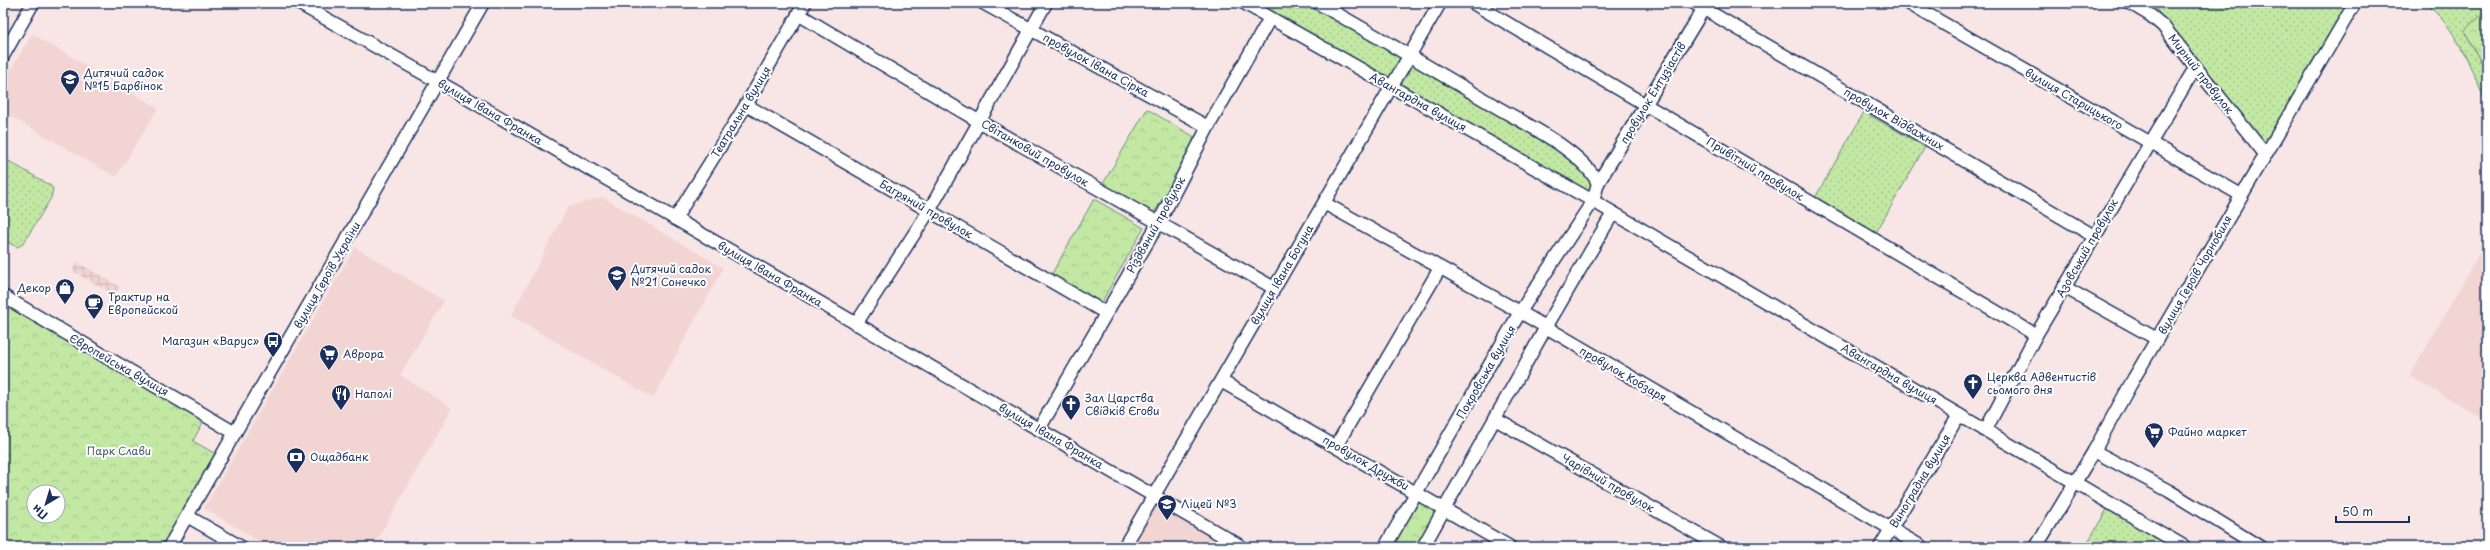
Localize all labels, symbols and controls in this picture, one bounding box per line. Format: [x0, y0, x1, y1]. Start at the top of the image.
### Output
street label: провулок Івана Сірка [1040, 28, 1152, 101]
street label: Мирний провулок [2165, 30, 2238, 118]
street label: провулок Ентузіастів [1615, 39, 1690, 147]
street label: Театральна вулиця [706, 63, 775, 161]
place label: Дитячий садок №15 Барвінок [83, 64, 164, 94]
street label: вулиця Старицького [2022, 64, 2126, 134]
school or university icon: Дитячий садок №15 Барвінок [59, 68, 81, 96]
street label: Авангардна вулиця [1367, 68, 1470, 135]
street label: вулиця Івана Франка [435, 75, 546, 149]
street label: провулок Відважних [1841, 83, 1947, 154]
street label: Світанковий провулок [978, 115, 1093, 191]
street label: Привітний провулок [1703, 133, 1808, 205]
street label: Різдвяний провулок [1122, 173, 1189, 276]
street label: Багряний провулок [876, 175, 977, 242]
street label: Азовський провулок [2051, 195, 2122, 300]
street label: вулиця Героїв Чорнобиля [2153, 212, 2236, 338]
street label: вулиця Героїв України [289, 218, 364, 331]
street label: вулиця Івана Богуна [1246, 221, 1317, 328]
street label: вулиця Івана Франка [715, 237, 826, 311]
place label: Дитячий садок №21 Сонечко [630, 260, 711, 290]
school or university icon: Дитячий садок №21 Сонечко [606, 264, 628, 292]
shop icon: Декор [54, 277, 76, 305]
place label: Декор [16, 279, 51, 296]
place label: Трактир на Европейской [108, 288, 178, 318]
cafe icon: Трактир на Европейской [83, 292, 105, 320]
street label: Покровська вулиця [1452, 322, 1519, 422]
street label: Європейська вулиця [66, 329, 172, 400]
bus stop icon: Магазин «Варус» [262, 330, 284, 358]
place label: Магазин «Варус» [162, 332, 259, 349]
street label: Авангардна вулиця [1838, 339, 1941, 408]
street label: провулок Кобзаря [1577, 342, 1670, 405]
supermarket icon: Аврора [318, 343, 340, 371]
place label: Аврора [343, 345, 384, 362]
place label: Церква Адвентистів сьомого дня [1987, 368, 2096, 398]
church icon: Церква Адвентистів сьомого дня [1962, 372, 1984, 400]
restaurant icon: Наполі [330, 383, 352, 411]
place label: Наполі [355, 385, 392, 402]
place label: Зал Царства Свідків Єгови [1085, 389, 1160, 419]
church icon: Зал Царства Свідків Єгови [1060, 393, 1082, 421]
street label: вулиця Івана Франка [996, 399, 1107, 473]
supermarket icon: Файно маркет [2143, 421, 2165, 449]
place label: Файно маркет [2168, 423, 2247, 440]
street label: провулок Дружби [1320, 431, 1413, 494]
street label: Виноградна вулиця [1885, 431, 1954, 531]
park label: Парк Слави [87, 442, 151, 459]
bank icon: Ощадбанк [285, 446, 307, 474]
place label: Ощадбанк [310, 448, 369, 465]
street label: Чарівний провулок [1559, 449, 1658, 516]
north arrow [26, 484, 66, 524]
school or university icon: Ліцей №3 [1156, 493, 1178, 521]
place label: Ліцей №3 [1181, 495, 1237, 512]
scale bar [2336, 498, 2409, 524]
text: Пн [28, 501, 51, 524]
text: 50 m [2342, 502, 2373, 520]

